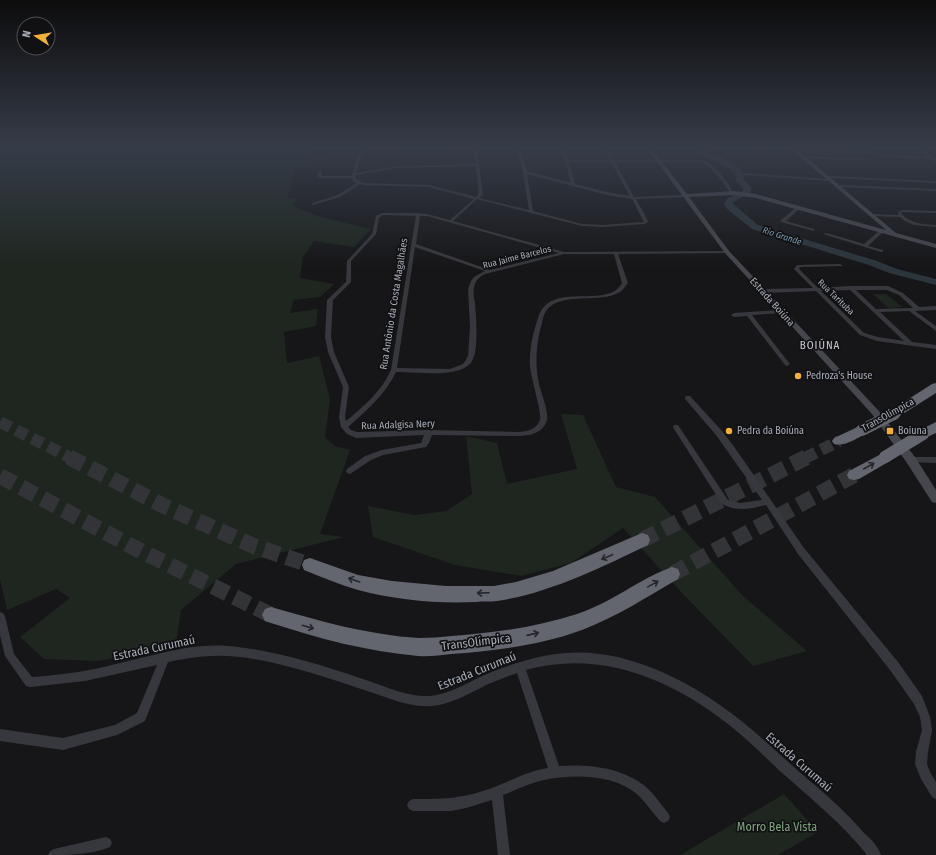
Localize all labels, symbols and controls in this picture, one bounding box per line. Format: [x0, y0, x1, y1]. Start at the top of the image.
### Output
north arrow [16, 16, 56, 56]
text: N [20, 29, 34, 39]
water label: Rio Grande [761, 225, 803, 247]
street label: Rua Antônio da Costa Magalhães [378, 237, 410, 371]
street label: Rua Jaime Barcelos [482, 244, 552, 270]
street label: Estrada Boiúna [747, 274, 798, 329]
street label: Rua Tarituba [816, 277, 857, 317]
district label: BOIÚNA [800, 338, 840, 352]
place label: Pedroza's House [806, 370, 873, 382]
marker: Pedroza's House [793, 371, 803, 381]
street label: TransOlímpica [859, 395, 916, 434]
street label: Rua Adalgisa Nery [361, 418, 436, 432]
place label: Pedra da Boiúna [737, 424, 804, 437]
place label: Boiuna [898, 425, 927, 437]
marker: Pedra da Boiúna [724, 426, 734, 436]
marker: Boiuna [885, 426, 895, 436]
one-way arrow [863, 462, 875, 470]
one-way arrow [601, 553, 613, 561]
one-way arrow [349, 576, 361, 584]
one-way arrow [647, 580, 659, 588]
one-way arrow [477, 589, 490, 597]
one-way arrow [301, 624, 314, 631]
one-way arrow [526, 629, 539, 637]
street label: TransOlímpica [441, 631, 512, 653]
street label: Estrada Curumaú [112, 632, 196, 664]
street label: Estrada Curumaú [436, 649, 518, 693]
street label: Estrada Curumaú [763, 729, 835, 795]
park label: Morro Bela Vista [737, 820, 817, 834]

